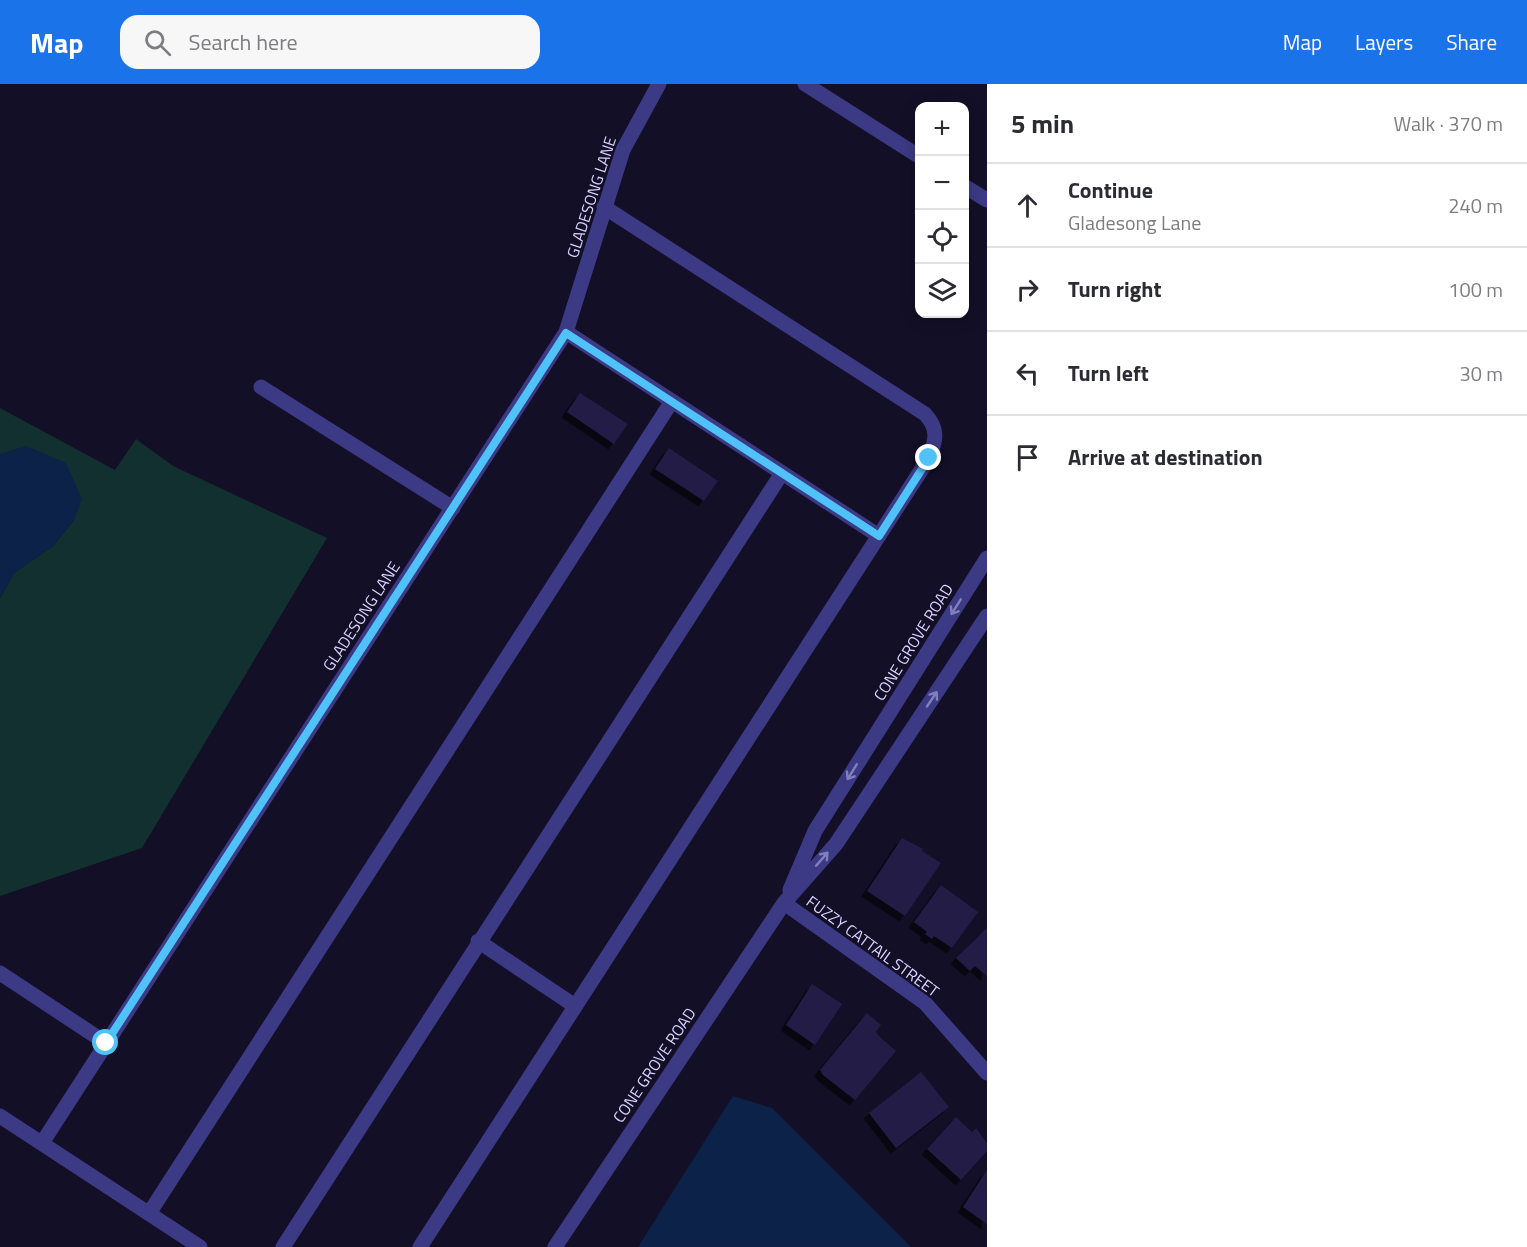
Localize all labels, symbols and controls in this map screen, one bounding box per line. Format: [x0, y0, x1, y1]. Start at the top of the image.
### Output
search box [120, 15, 540, 69]
text: Map [30, 21, 84, 64]
text: Search here [189, 25, 298, 59]
icon: search [141, 26, 174, 59]
text: Map [1283, 26, 1322, 58]
text: Layers [1355, 26, 1413, 58]
text: Share [1446, 26, 1497, 58]
map controls [915, 102, 969, 318]
button: + [915, 102, 969, 156]
text: 5 min [1011, 104, 1074, 143]
text: Walk · 370 m [1394, 108, 1503, 139]
street label: GLADESONG LANE [560, 133, 622, 261]
button: − [915, 156, 969, 210]
text: Continue [1068, 173, 1153, 207]
icon: ahead [1011, 189, 1044, 222]
text: 240 m [1448, 190, 1503, 221]
text: Gladesong Lane [1068, 207, 1201, 238]
button: locate [915, 210, 969, 264]
button: layers [915, 264, 969, 318]
text: Turn right [1068, 272, 1162, 306]
icon: right [1011, 273, 1044, 306]
text: 100 m [1448, 274, 1503, 305]
text: Turn left [1068, 356, 1149, 390]
icon: left [1011, 357, 1044, 390]
text: 30 m [1459, 358, 1503, 389]
text: Arrive at destination [1068, 440, 1263, 474]
icon: arrive [1011, 441, 1044, 474]
route end [915, 444, 941, 470]
street label: GLADESONG LANE [316, 556, 406, 676]
street label: CONE GROVE ROAD [867, 579, 959, 705]
one-way arrow [949, 598, 961, 615]
one-way arrow [926, 691, 938, 707]
one-way arrow [846, 763, 858, 780]
one-way arrow [815, 852, 829, 867]
street label: FUZZY CATTAIL STREET [802, 889, 945, 1003]
street label: CONE GROVE ROAD [607, 1003, 701, 1127]
route start [92, 1029, 118, 1055]

